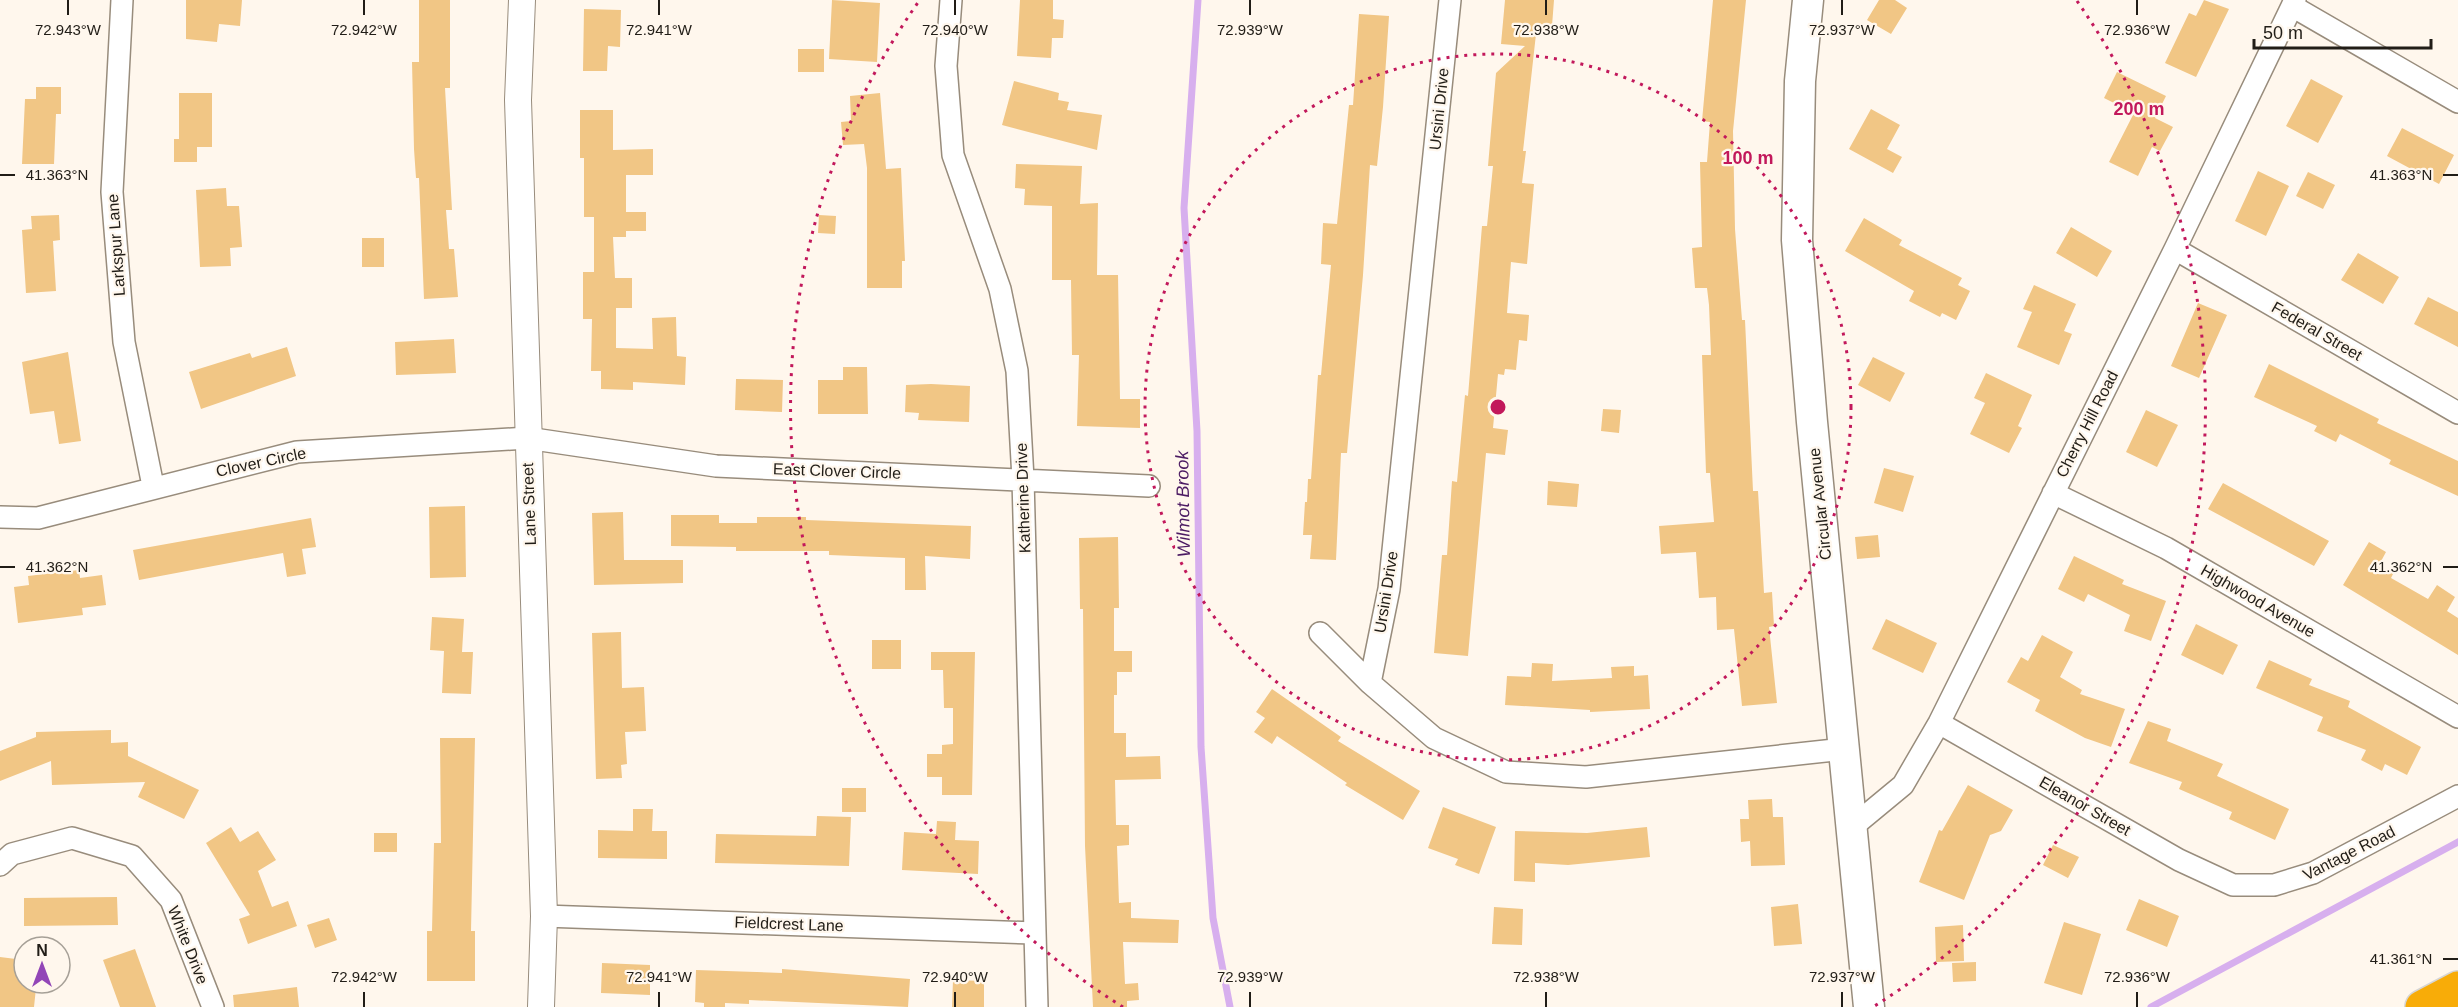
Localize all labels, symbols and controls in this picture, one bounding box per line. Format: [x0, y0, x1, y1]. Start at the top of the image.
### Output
scale bar [2254, 12, 2431, 50]
text: 72.943°W [35, 21, 102, 38]
text: 72.942°W [331, 21, 398, 38]
text: 72.941°W [626, 21, 693, 38]
text: 72.940°W [922, 21, 989, 38]
text: 72.939°W [1217, 21, 1284, 38]
text: 72.938°W [1513, 21, 1580, 38]
text: 72.937°W [1809, 21, 1876, 38]
text: 72.936°W [2104, 21, 2171, 38]
text: 50 m [2263, 23, 2303, 43]
street label: Ursini Drive [1426, 67, 1452, 151]
text: 200 m [2113, 99, 2165, 119]
text: 100 m [1722, 148, 1774, 168]
text: 41.363°N [26, 166, 88, 183]
text: 41.363°N [2370, 166, 2432, 183]
street label: Larkspur Lane [104, 193, 128, 297]
street label: Federal Street [2269, 298, 2366, 364]
street label: Cherry Hill Road [2053, 368, 2121, 480]
centre of rings [1488, 397, 1508, 417]
street label: Katherine Drive [1013, 443, 1033, 553]
street label: Clover Circle [214, 444, 308, 480]
street label: Circular Avenue [1806, 447, 1834, 561]
water label: Wilmot Brook [1172, 449, 1194, 558]
street label: East Clover Circle [773, 460, 901, 482]
street label: Lane Street [519, 462, 539, 546]
street label: Ursini Drive [1371, 550, 1401, 634]
text: 41.362°N [26, 558, 88, 575]
text: 41.362°N [2370, 558, 2432, 575]
street label: Highwood Avenue [2198, 561, 2318, 641]
street label: Eleanor Street [2036, 773, 2134, 839]
street label: Vantage Road [2300, 822, 2398, 884]
street label: White Drive [165, 903, 211, 987]
street label: Fieldcrest Lane [734, 914, 844, 934]
north arrow [12, 935, 72, 995]
text: N [36, 942, 48, 959]
text: 41.361°N [2370, 950, 2432, 967]
text: 72.942°W [331, 968, 398, 985]
text: 72.941°W [626, 968, 693, 985]
text: 72.940°W [922, 968, 989, 985]
text: 72.939°W [1217, 968, 1284, 985]
text: 72.938°W [1513, 968, 1580, 985]
text: 72.937°W [1809, 968, 1876, 985]
text: 72.936°W [2104, 968, 2171, 985]

